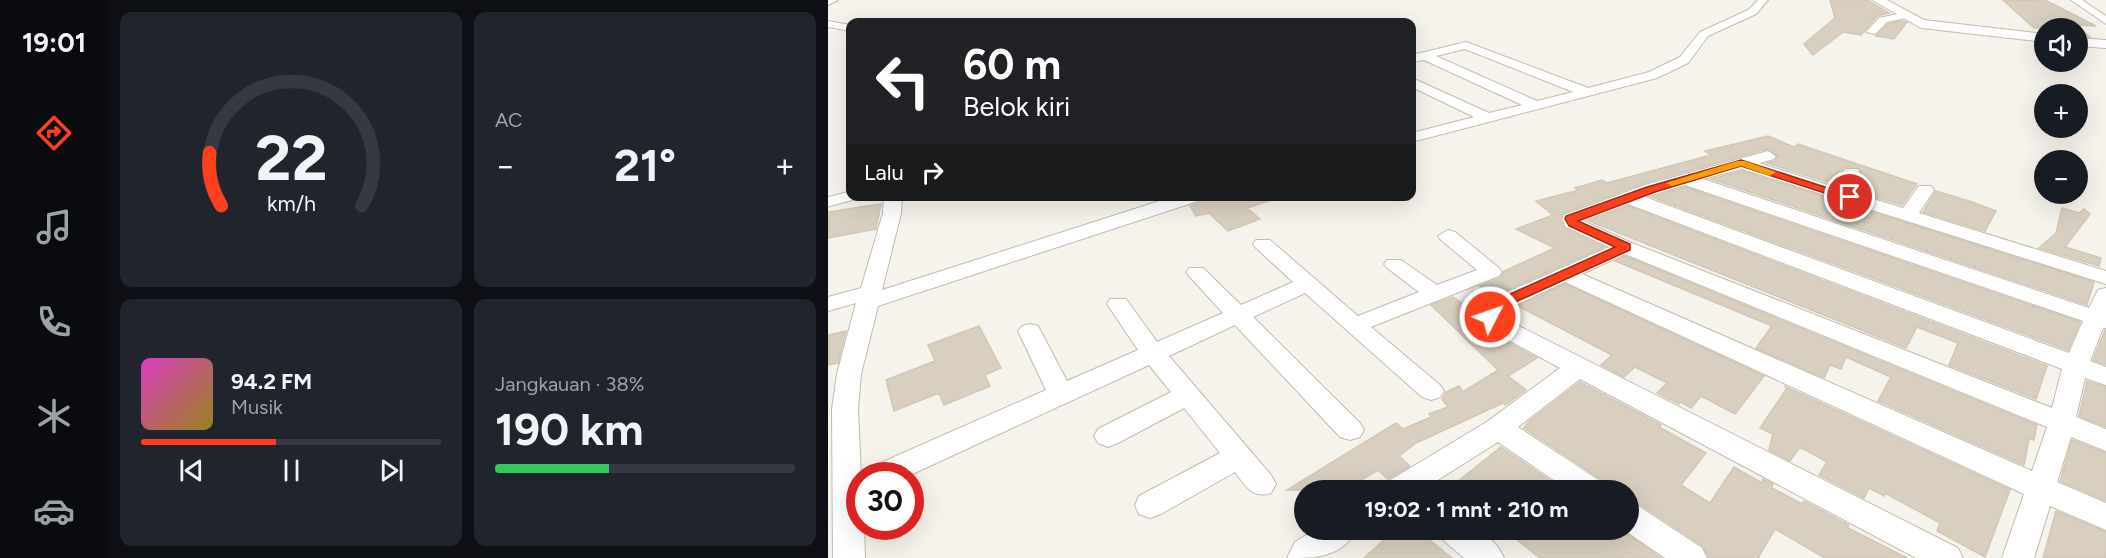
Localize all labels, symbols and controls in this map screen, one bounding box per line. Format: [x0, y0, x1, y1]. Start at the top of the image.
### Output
map controls [2034, 18, 2088, 204]
button: sound [2034, 18, 2088, 72]
text: 19:01 [22, 26, 86, 59]
text: 60 m [963, 39, 1061, 90]
icon: left [864, 42, 942, 120]
button: + [2034, 84, 2088, 138]
text: Belok kiri [963, 90, 1070, 123]
text: AC [495, 108, 523, 132]
icon: directions [33, 112, 75, 154]
text: 22 [255, 121, 327, 196]
text: 21° [614, 138, 676, 192]
text: − [495, 146, 516, 185]
text: + [774, 146, 795, 185]
button: − [2034, 150, 2088, 204]
icon: right [916, 156, 949, 189]
text: Lalu [864, 159, 904, 186]
pin [1824, 171, 1875, 222]
icon: arrive [1833, 180, 1866, 213]
text: km/h [267, 192, 315, 217]
icon: music [33, 206, 75, 248]
position arrow [1458, 285, 1522, 349]
icon: phone [33, 301, 75, 343]
text: 94.2 FM [231, 368, 312, 395]
text: Jangkauan · 38% [495, 372, 644, 396]
icon: climate [33, 395, 75, 437]
text: Musik [231, 395, 283, 419]
text: 190 km [495, 402, 643, 456]
icon: previous [175, 454, 208, 487]
icon: pause [275, 454, 308, 487]
icon: next [375, 454, 408, 487]
speed limit sign: 30 [846, 462, 924, 540]
icon: car [33, 490, 75, 532]
text: 19:02 · 1 mnt · 210 m [1365, 496, 1568, 523]

